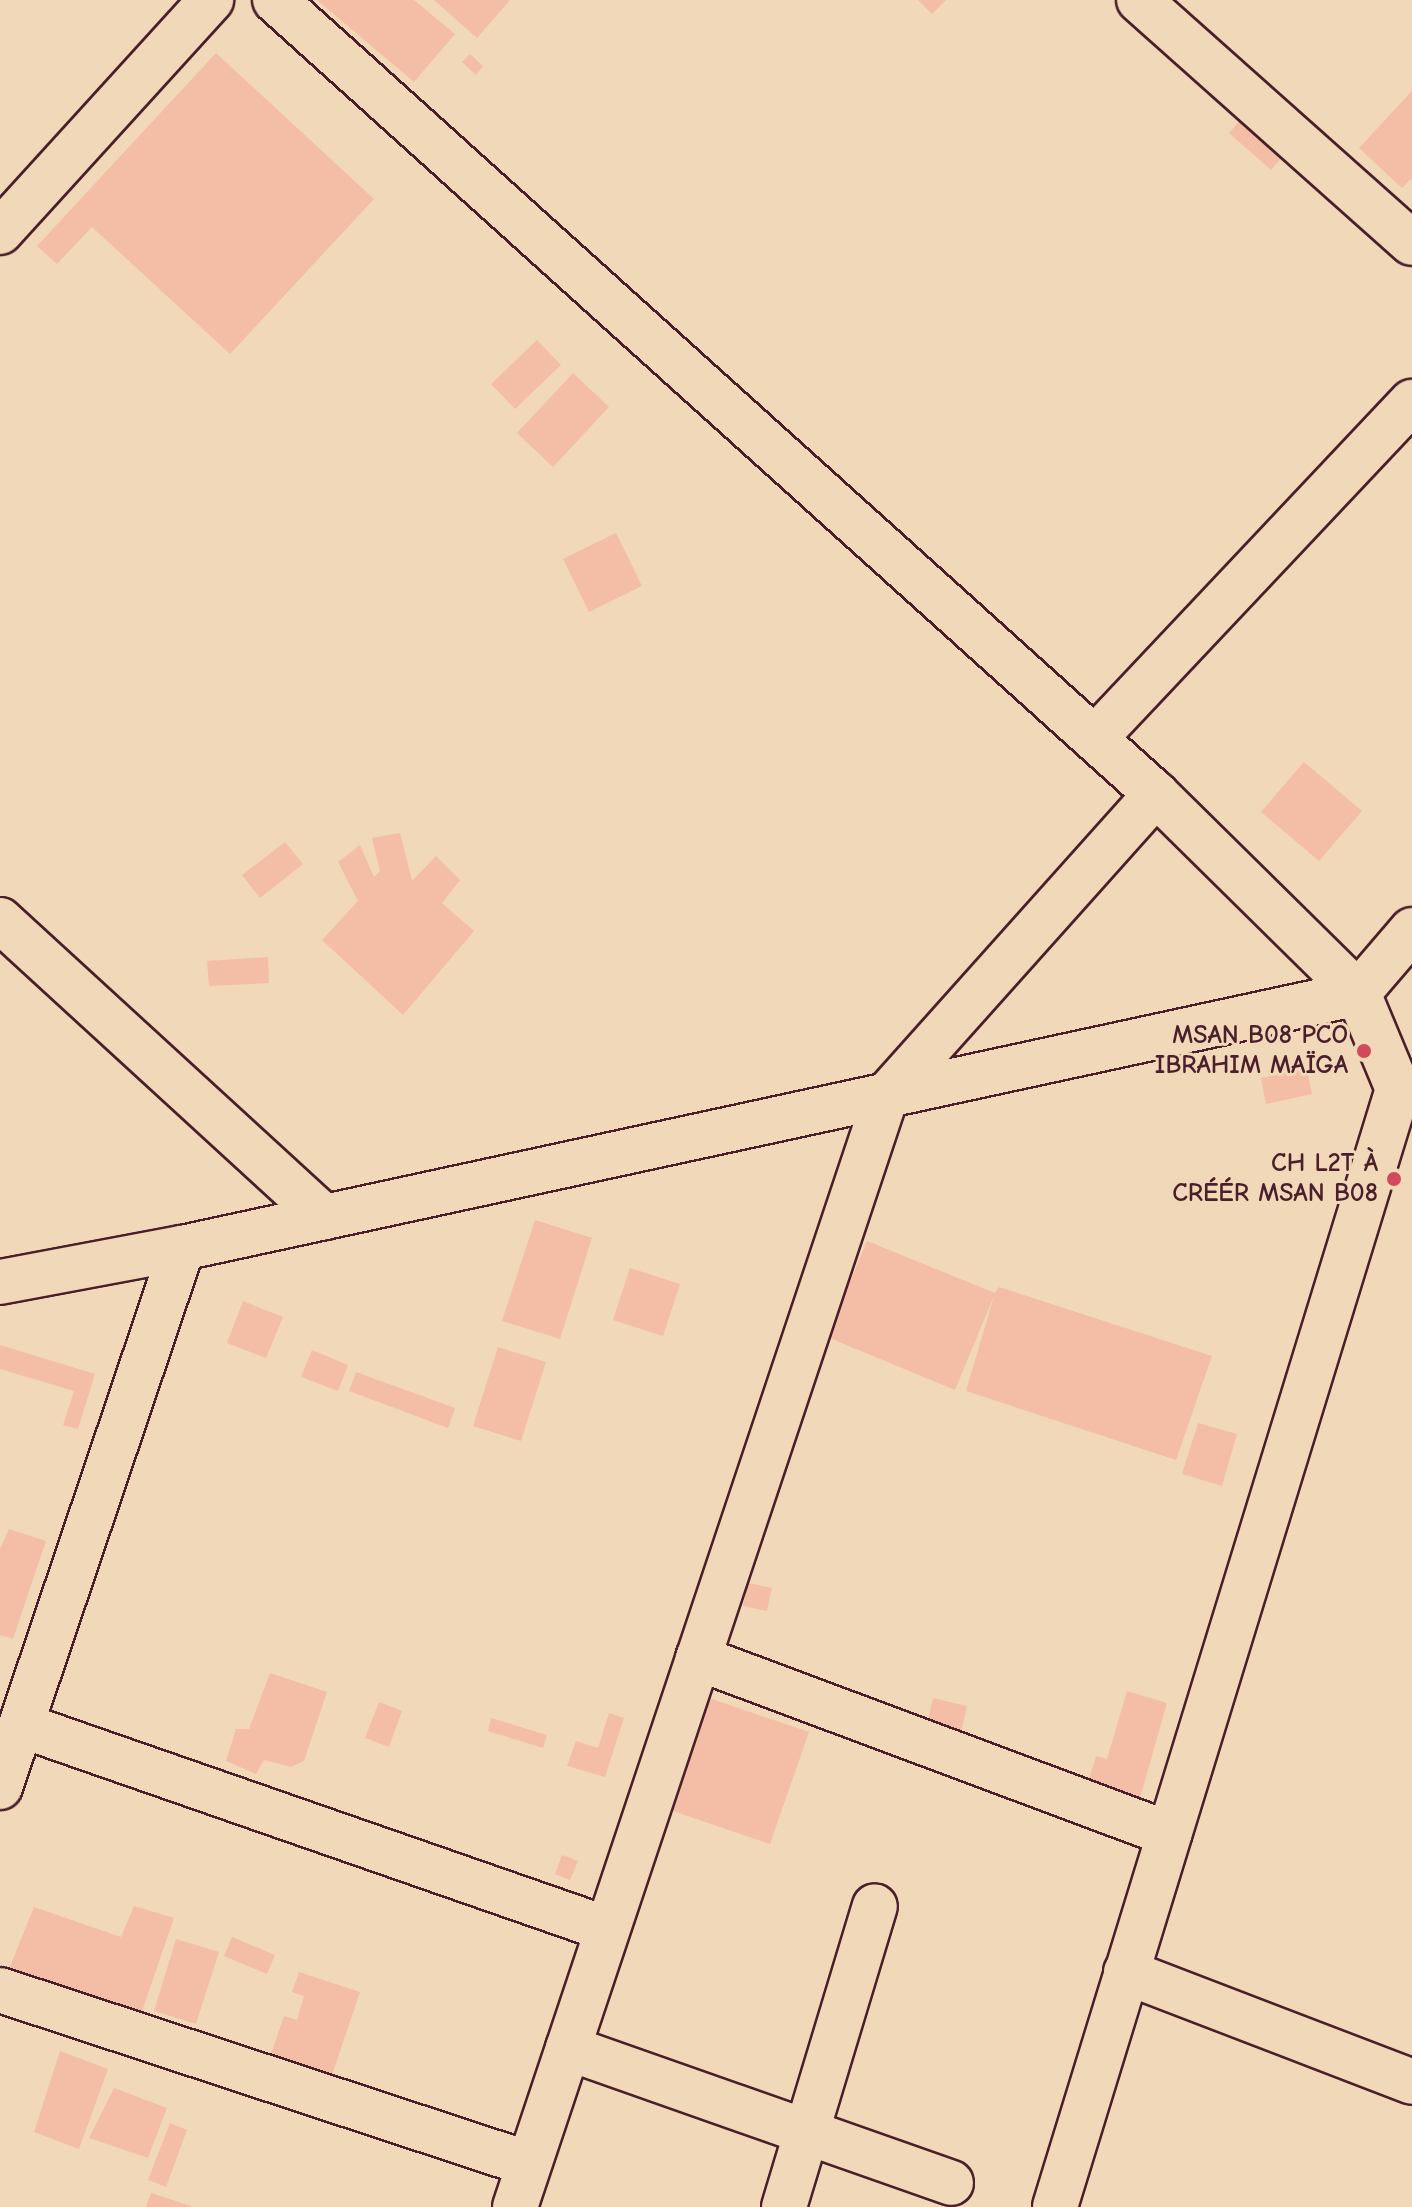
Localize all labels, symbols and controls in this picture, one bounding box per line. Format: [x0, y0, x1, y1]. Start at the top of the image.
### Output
place label: MSAN B08 PCO IBRAHIM MAÏGA [1155, 1020, 1348, 1082]
marker: MSAN B08 PCO IBRAHIM MAÏGA [1355, 1042, 1373, 1060]
place label: CH L2T À CRÉÉR MSAN B08 [1172, 1148, 1378, 1210]
marker: CH L2T À CRÉÉR MSAN B08 [1385, 1170, 1403, 1188]

